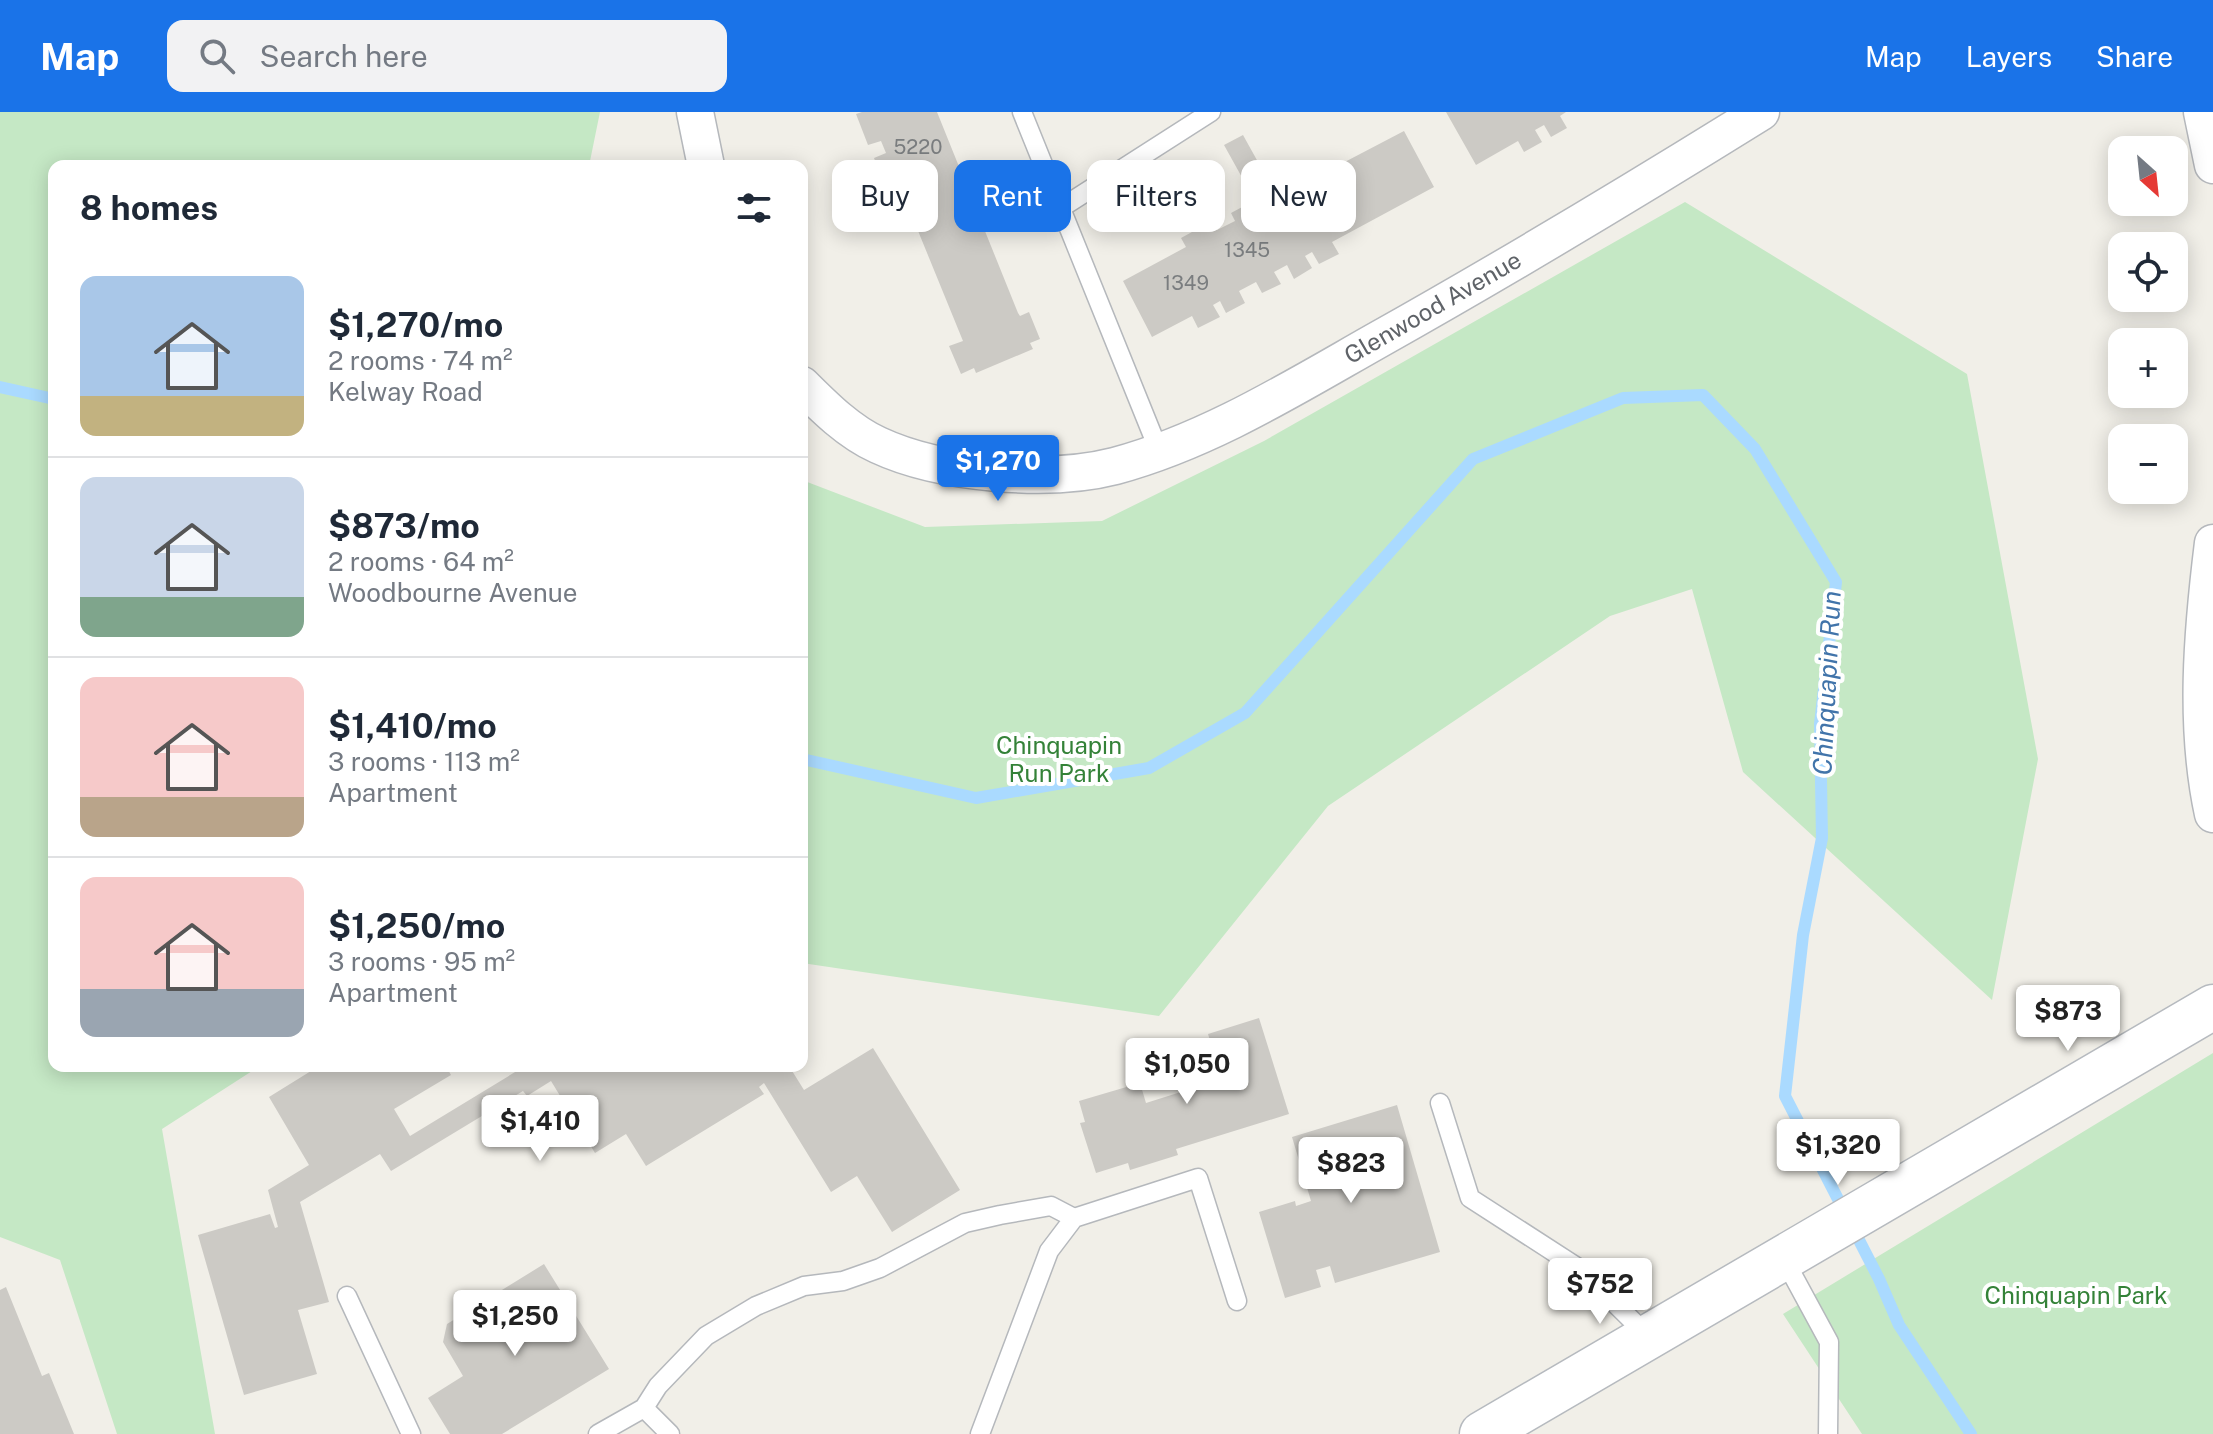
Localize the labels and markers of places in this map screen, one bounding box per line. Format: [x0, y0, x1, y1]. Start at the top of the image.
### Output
pin: $1,270 [933, 435, 1063, 503]
pin: $873 [2021, 985, 2115, 1053]
pin: $1,050 [1122, 1038, 1252, 1106]
pin: $1,410 [475, 1095, 605, 1163]
pin: $1,320 [1773, 1119, 1903, 1187]
pin: $823 [1304, 1137, 1398, 1205]
pin: $752 [1553, 1258, 1647, 1326]
pin: $1,250 [450, 1290, 580, 1358]

